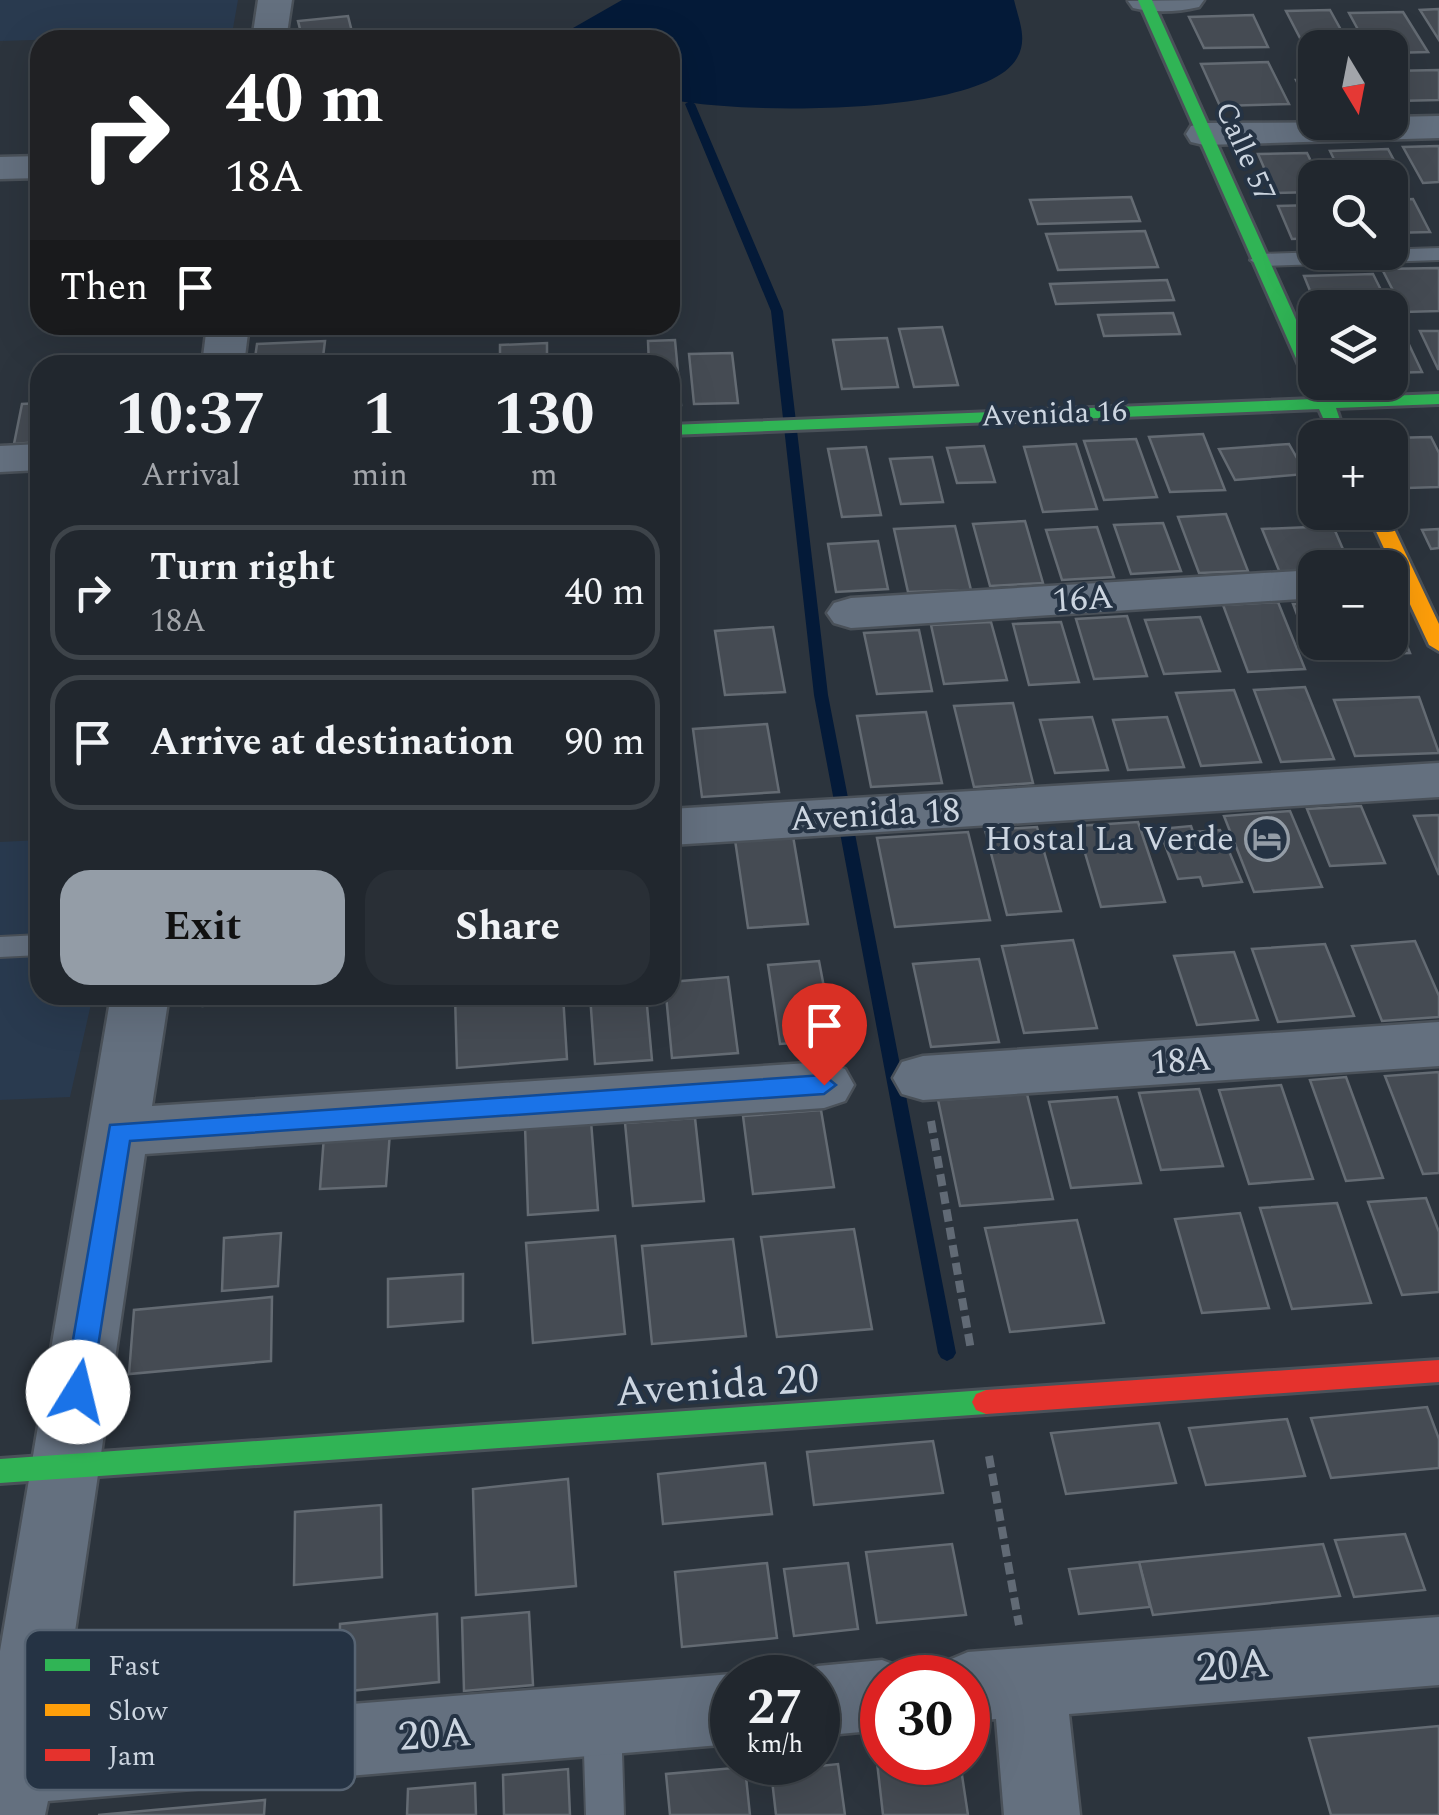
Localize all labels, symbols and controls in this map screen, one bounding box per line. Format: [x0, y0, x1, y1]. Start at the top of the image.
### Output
north arrow [1298, 30, 1408, 140]
map controls [1298, 30, 1408, 660]
text: 40 m [225, 47, 384, 153]
icon: right [60, 70, 190, 200]
street label: Calle 57 [1202, 94, 1288, 210]
text: 18A [225, 143, 304, 212]
button: search [1298, 160, 1408, 270]
text: Then [60, 259, 148, 317]
icon: arrive [168, 260, 223, 315]
button: layers [1298, 290, 1408, 400]
text: 10:37 [116, 369, 266, 461]
text: 1 [363, 369, 397, 461]
text: 130 [493, 369, 594, 461]
street label: Avenida 16 [980, 388, 1128, 440]
button: + [1298, 420, 1408, 530]
text: Arrival [141, 451, 241, 500]
text: min [352, 451, 408, 500]
text: m [530, 451, 558, 500]
text: Turn right [150, 539, 335, 597]
button: − [1298, 550, 1408, 660]
text: 40 m [565, 564, 645, 622]
icon: right [65, 565, 120, 620]
street label: 16A [1051, 570, 1115, 628]
text: 18A [150, 597, 206, 646]
text: Arrive at destination [150, 714, 514, 772]
text: 90 m [565, 714, 645, 772]
icon: arrive [65, 715, 120, 770]
street label: Avenida 18 [789, 784, 961, 846]
place label: Hostal La Verde [984, 813, 1234, 866]
hotel icon: Hostal La Verde [1244, 816, 1290, 862]
button: Exit [60, 870, 345, 985]
button: Share [365, 870, 650, 985]
pin [782, 983, 867, 1086]
icon: arrive [797, 998, 852, 1053]
street label: 18A [1149, 1032, 1213, 1090]
position arrow [26, 1340, 130, 1444]
street label: Avenida 20 [613, 1347, 821, 1425]
legend [25, 1630, 355, 1790]
street label: 20A [1194, 1632, 1272, 1700]
text: Fast [108, 1645, 160, 1688]
speed limit sign: 30 [860, 1655, 990, 1785]
text: 27 [747, 1670, 803, 1746]
text: Slow [108, 1690, 168, 1733]
street label: 20A [396, 1701, 474, 1769]
text: km/h [747, 1726, 803, 1764]
text: Jam [108, 1735, 156, 1778]

